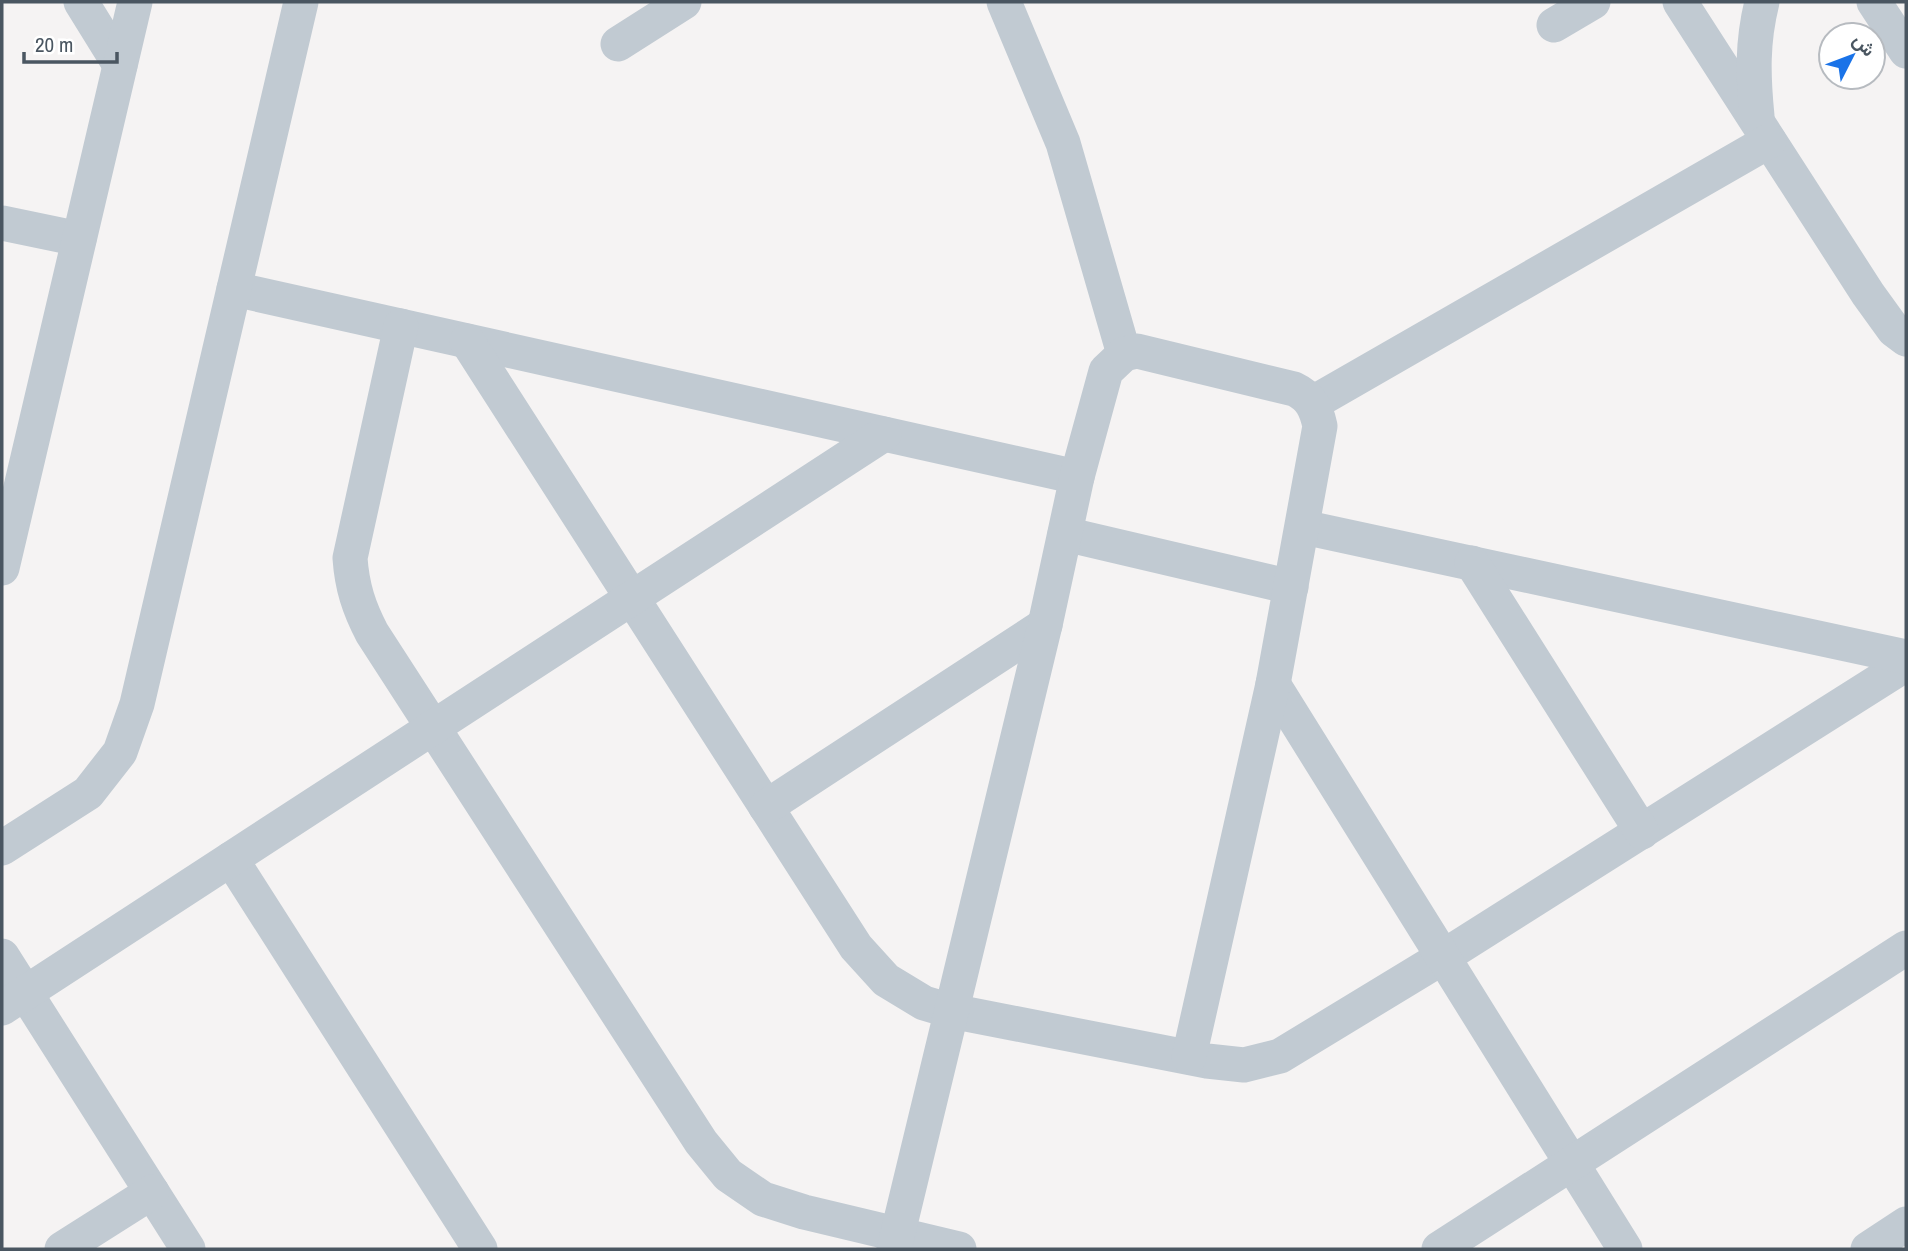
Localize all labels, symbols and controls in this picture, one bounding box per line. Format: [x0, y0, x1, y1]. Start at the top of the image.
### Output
scale bar [24, 21, 117, 65]
north arrow [1817, 21, 1887, 91]
text: ش [1847, 27, 1882, 62]
text: 20 m [35, 30, 73, 59]

